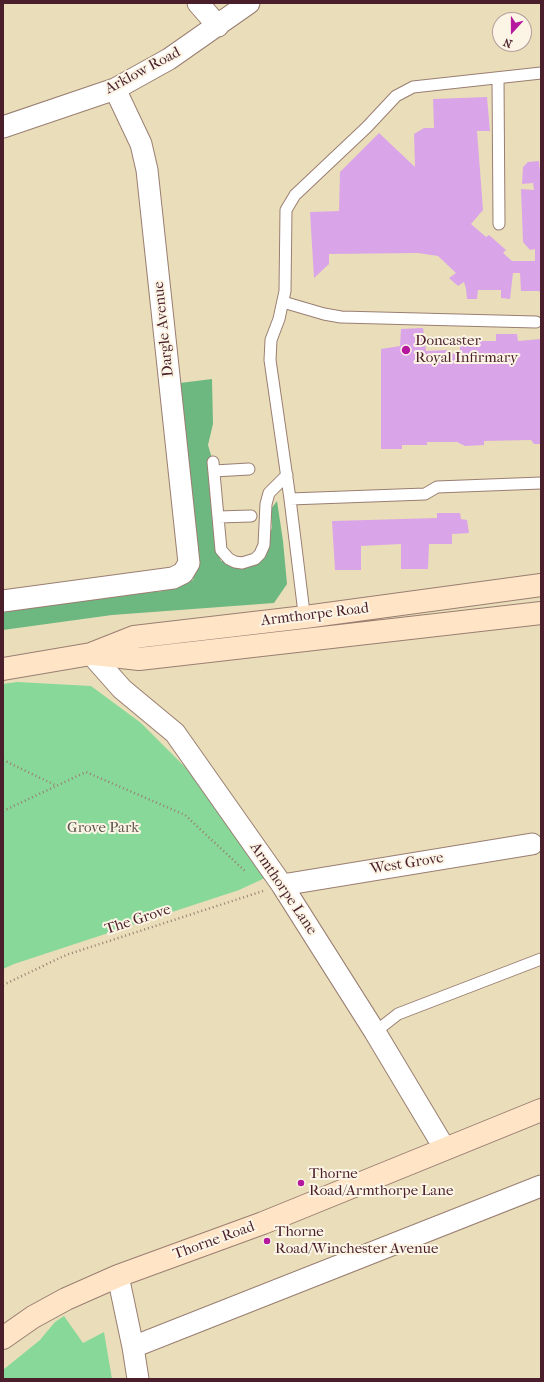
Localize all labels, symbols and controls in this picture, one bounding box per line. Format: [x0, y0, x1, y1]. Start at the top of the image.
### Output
north arrow [492, 12, 532, 52]
text: N [502, 35, 514, 50]
street label: Arklow Road [102, 44, 184, 98]
street label: Dargle Avenue [150, 280, 178, 378]
place label: Doncaster Royal Infirmary [415, 332, 518, 367]
marker: Doncaster Royal Infirmary [400, 344, 412, 356]
street label: Armthorpe Road [260, 599, 370, 631]
park label: Grove Park [67, 819, 139, 837]
street label: Armthorpe Lane [246, 839, 320, 939]
street label: West Grove [369, 849, 445, 879]
street label: The Grove [103, 901, 173, 939]
place label: Thorne Road/Armthorpe Lane [309, 1165, 453, 1200]
marker: Thorne Road/Armthorpe Lane [296, 1178, 306, 1188]
street label: Thorne Road [171, 1218, 257, 1264]
place label: Thorne Road/Winchester Avenue [275, 1223, 438, 1258]
marker: Thorne Road/Winchester Avenue [262, 1236, 272, 1246]

